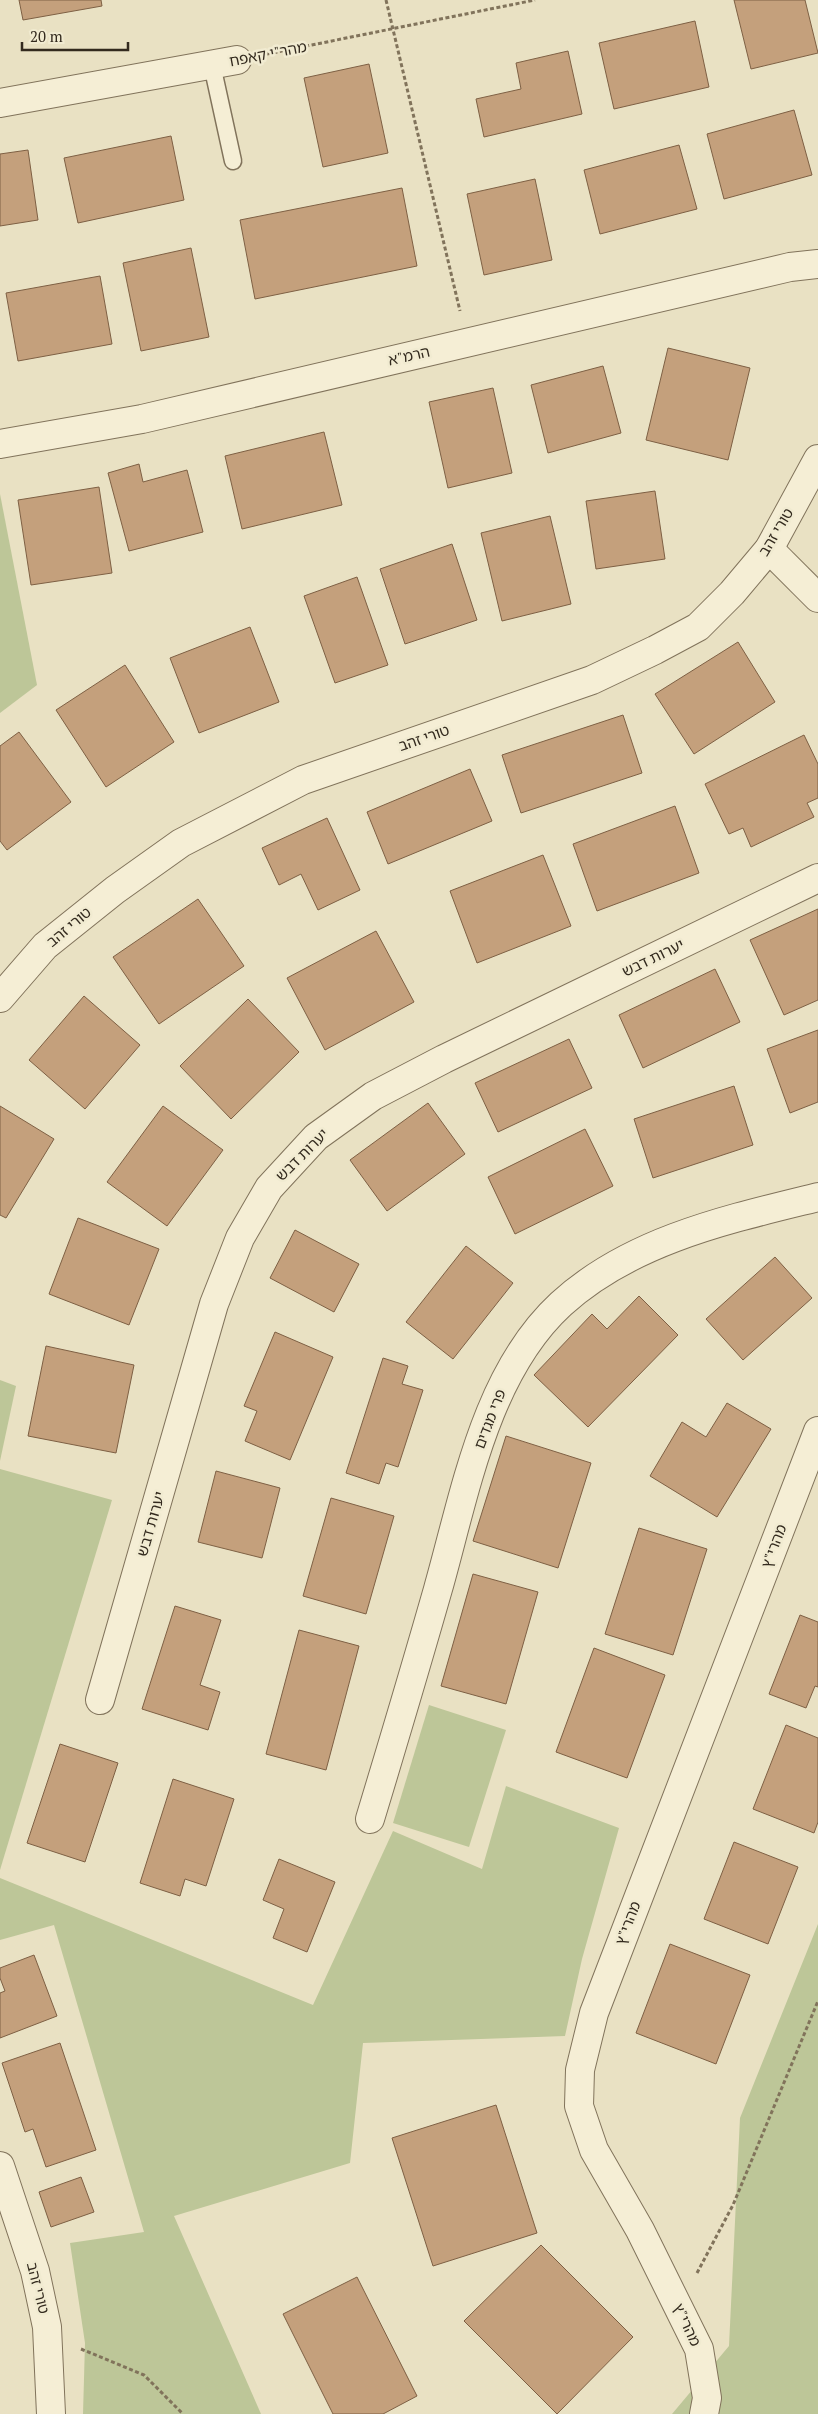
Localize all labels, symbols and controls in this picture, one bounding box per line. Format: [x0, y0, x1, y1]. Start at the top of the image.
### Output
scale bar [22, 20, 129, 52]
text: 20 m [30, 26, 63, 46]
street label: מהר"י קאפח [227, 36, 308, 70]
street label: הרמ"א [386, 341, 432, 370]
street label: טורי זהב [753, 504, 797, 559]
street label: טורי זהב [395, 719, 452, 755]
street label: טורי זהב [42, 902, 95, 951]
street label: יערות דבש [618, 933, 687, 981]
street label: יערות דבש [271, 1124, 332, 1185]
street label: פרי מגדים [468, 1386, 510, 1452]
street label: יערות דבש [131, 1489, 169, 1559]
street label: מהרי"ץ [756, 1521, 791, 1570]
street label: מהרי"ץ [610, 1898, 645, 1947]
street label: טורי זהב [23, 2260, 55, 2316]
street label: מהרי"ץ [669, 2300, 707, 2349]

